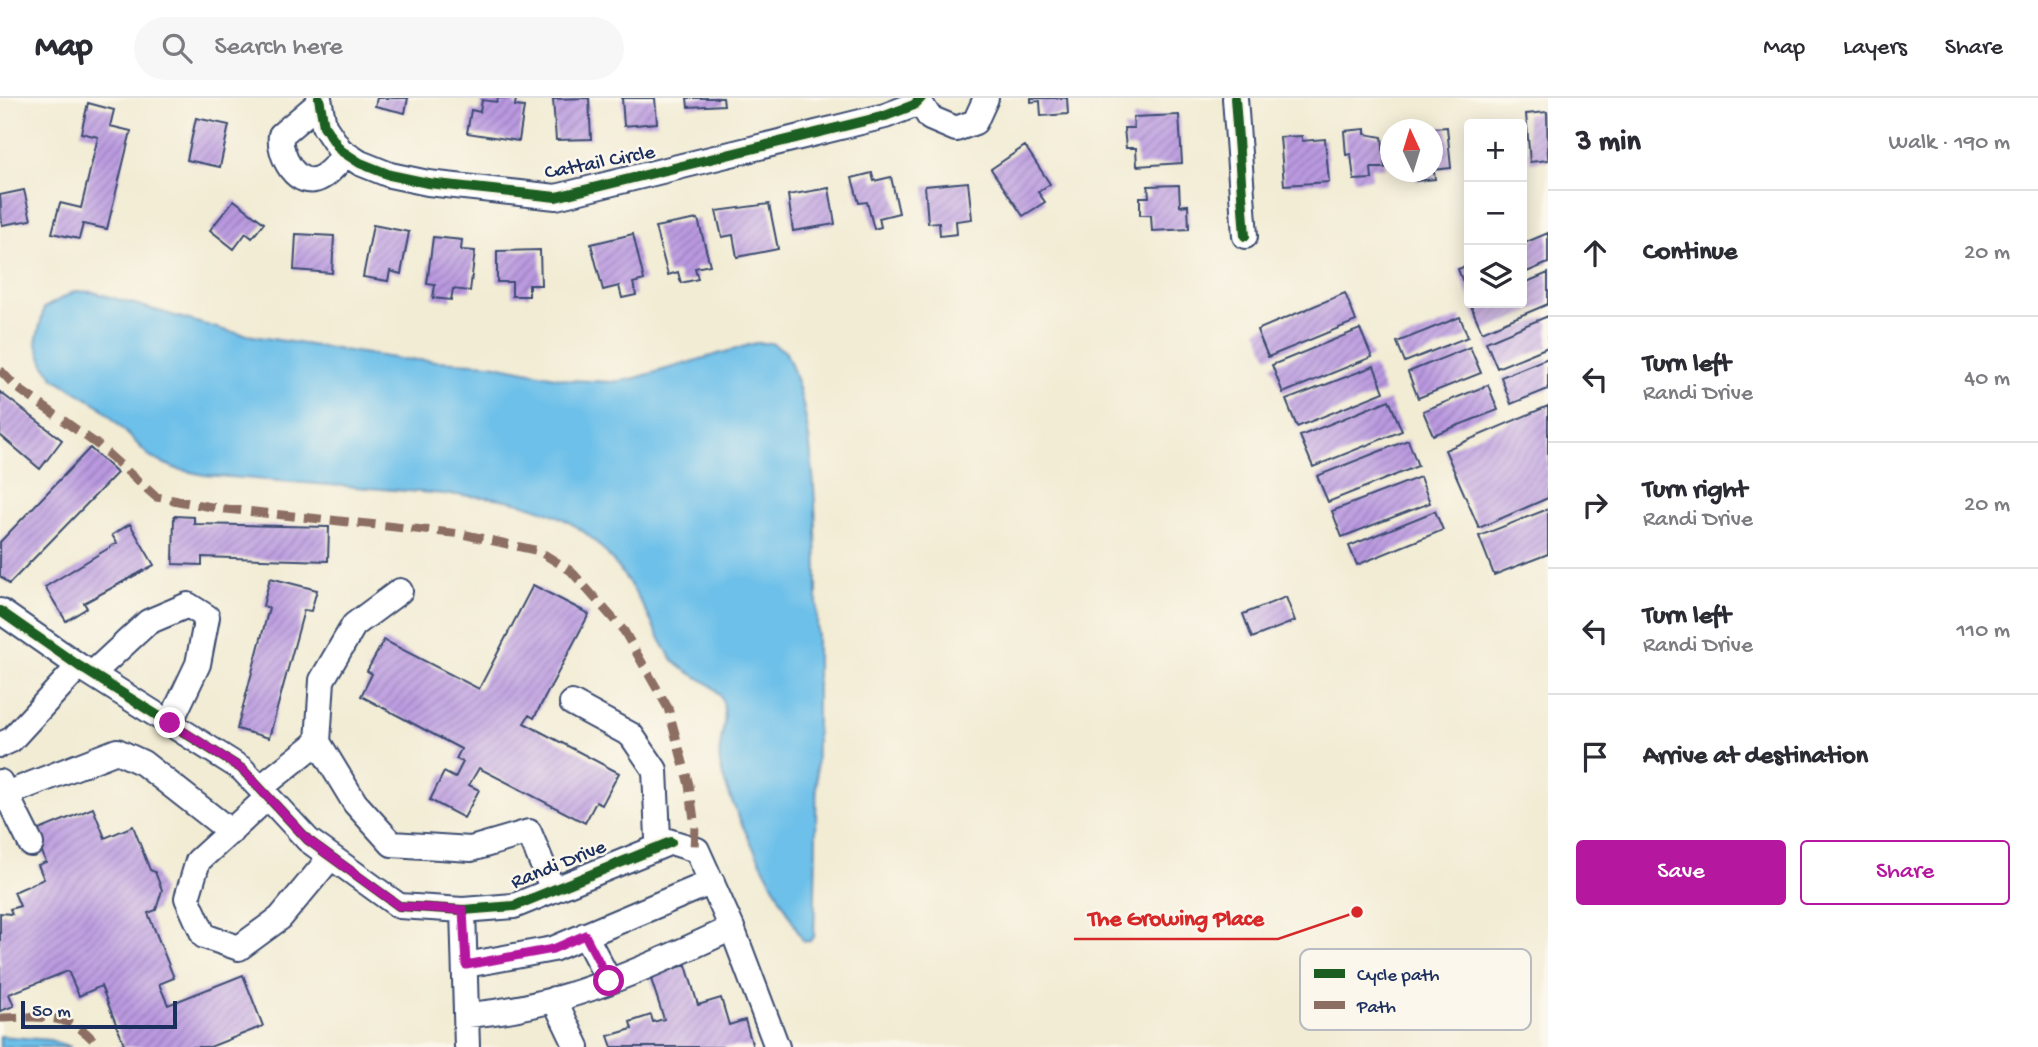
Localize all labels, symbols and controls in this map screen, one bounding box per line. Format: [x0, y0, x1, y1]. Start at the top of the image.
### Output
search box [134, 17, 624, 80]
text: Map [35, 29, 92, 67]
icon: search [158, 29, 196, 67]
text: Search here [214, 33, 343, 64]
text: Map [1763, 34, 1805, 63]
text: Layers [1843, 34, 1907, 63]
text: Share [1945, 34, 2003, 63]
north arrow [1380, 119, 1443, 182]
map controls [1464, 119, 1527, 308]
button: + [1464, 119, 1527, 182]
text: 3 min [1576, 126, 1641, 161]
text: Walk · 190 m [1889, 130, 2010, 157]
street label: Cattail Circle [543, 141, 658, 187]
button: − [1464, 182, 1527, 245]
icon: ahead [1576, 234, 1614, 272]
text: Continue [1643, 238, 1737, 269]
text: 20 m [1964, 240, 2010, 267]
button: layers [1464, 245, 1527, 308]
text: Turn left [1643, 350, 1731, 381]
icon: left [1576, 360, 1614, 398]
text: 40 m [1964, 366, 2010, 393]
text: Randi Drive [1643, 381, 1753, 408]
text: Turn right [1643, 476, 1747, 507]
icon: right [1576, 486, 1614, 524]
text: 20 m [1964, 492, 2010, 519]
text: Randi Drive [1643, 507, 1753, 534]
text: Turn left [1643, 602, 1731, 633]
icon: left [1576, 612, 1614, 650]
text: 110 m [1957, 618, 2010, 645]
text: Randi Drive [1643, 633, 1753, 660]
route end [154, 707, 185, 738]
icon: arrive [1576, 738, 1614, 776]
text: Arrive at destination [1643, 742, 1868, 773]
street label: Randi Drive [508, 835, 611, 896]
button: Save [1576, 840, 1786, 905]
button: Share [1800, 840, 2010, 905]
callout: The Growing Place [1074, 895, 1278, 939]
text: The Growing Place [1086, 907, 1265, 934]
legend [1300, 949, 1531, 1030]
route start [593, 965, 624, 996]
text: Cycle path [1357, 965, 1439, 988]
text: Path [1356, 997, 1396, 1020]
scale bar [21, 998, 177, 1030]
text: 50 m [32, 1001, 71, 1024]

